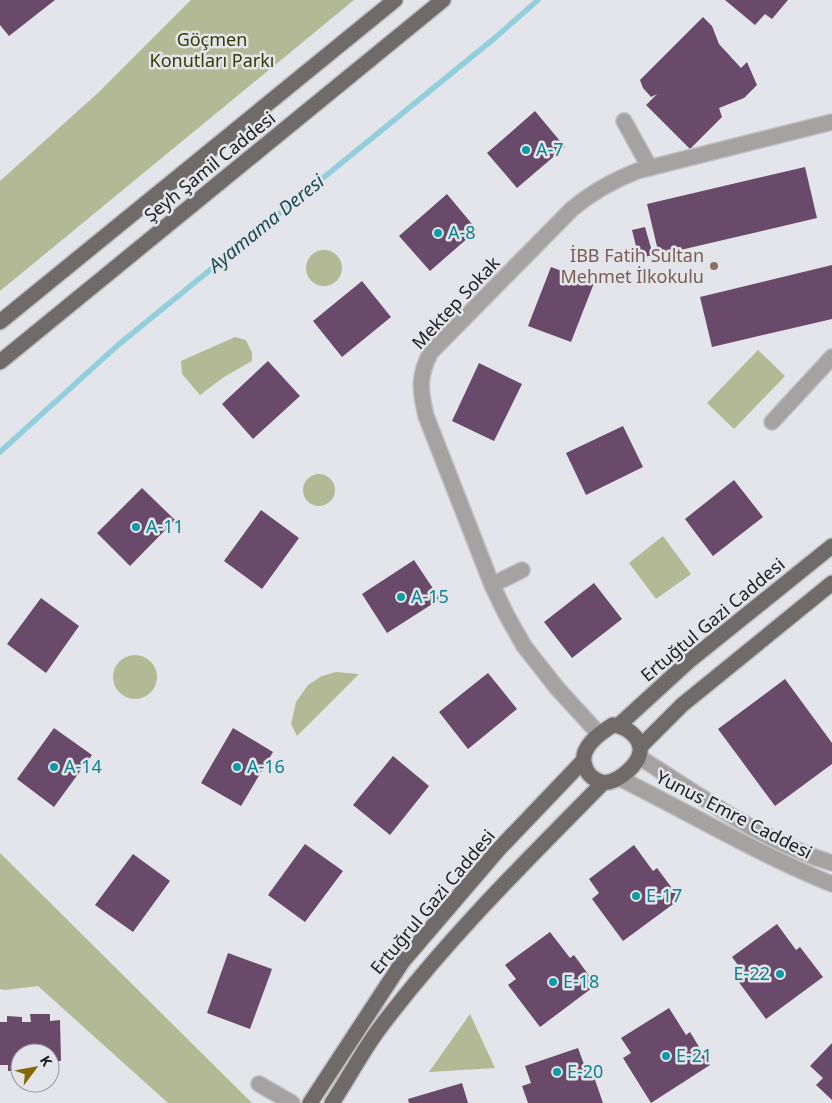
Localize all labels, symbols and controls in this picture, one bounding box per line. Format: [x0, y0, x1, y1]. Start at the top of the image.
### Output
park label: Göçmen Konutları Parkı [150, 27, 274, 72]
street label: Şeyh Şamil Caddesi [139, 106, 280, 227]
place label: A-7 [536, 137, 564, 161]
marker: A-7 [520, 144, 532, 156]
water label: Ayamama Deresi [201, 168, 330, 279]
place label: A-8 [448, 220, 476, 244]
marker: A-8 [432, 227, 444, 239]
place label: İBB Fatih Sultan Mehmet İlkokulu [560, 243, 704, 288]
street label: Mektep Sokak [406, 250, 505, 354]
marker: İBB Fatih Sultan Mehmet İlkokulu [708, 260, 720, 272]
place label: A-11 [146, 514, 184, 538]
marker: A-11 [130, 521, 142, 533]
street label: Ertuğtul Gazi Caddesi [635, 552, 789, 687]
place label: A-15 [411, 584, 449, 608]
marker: A-15 [395, 591, 407, 603]
place label: A-14 [64, 754, 102, 778]
place label: A-16 [247, 754, 285, 778]
marker: A-14 [48, 761, 60, 773]
marker: A-16 [231, 761, 243, 773]
street label: Yunus Emre Caddesi [652, 764, 817, 864]
street label: Ertuğrul Gazi Caddesi [365, 824, 500, 979]
place label: E-17 [646, 883, 682, 907]
marker: E-17 [630, 890, 642, 902]
place label: E-22 [734, 961, 770, 985]
marker: E-22 [774, 968, 786, 980]
place label: E-18 [563, 969, 599, 993]
marker: E-18 [547, 976, 559, 988]
north arrow [10, 1043, 60, 1093]
place label: E-21 [676, 1043, 712, 1067]
marker: E-21 [660, 1050, 672, 1062]
text: K [36, 1052, 57, 1070]
place label: E-20 [567, 1059, 603, 1083]
marker: E-20 [551, 1066, 563, 1078]

